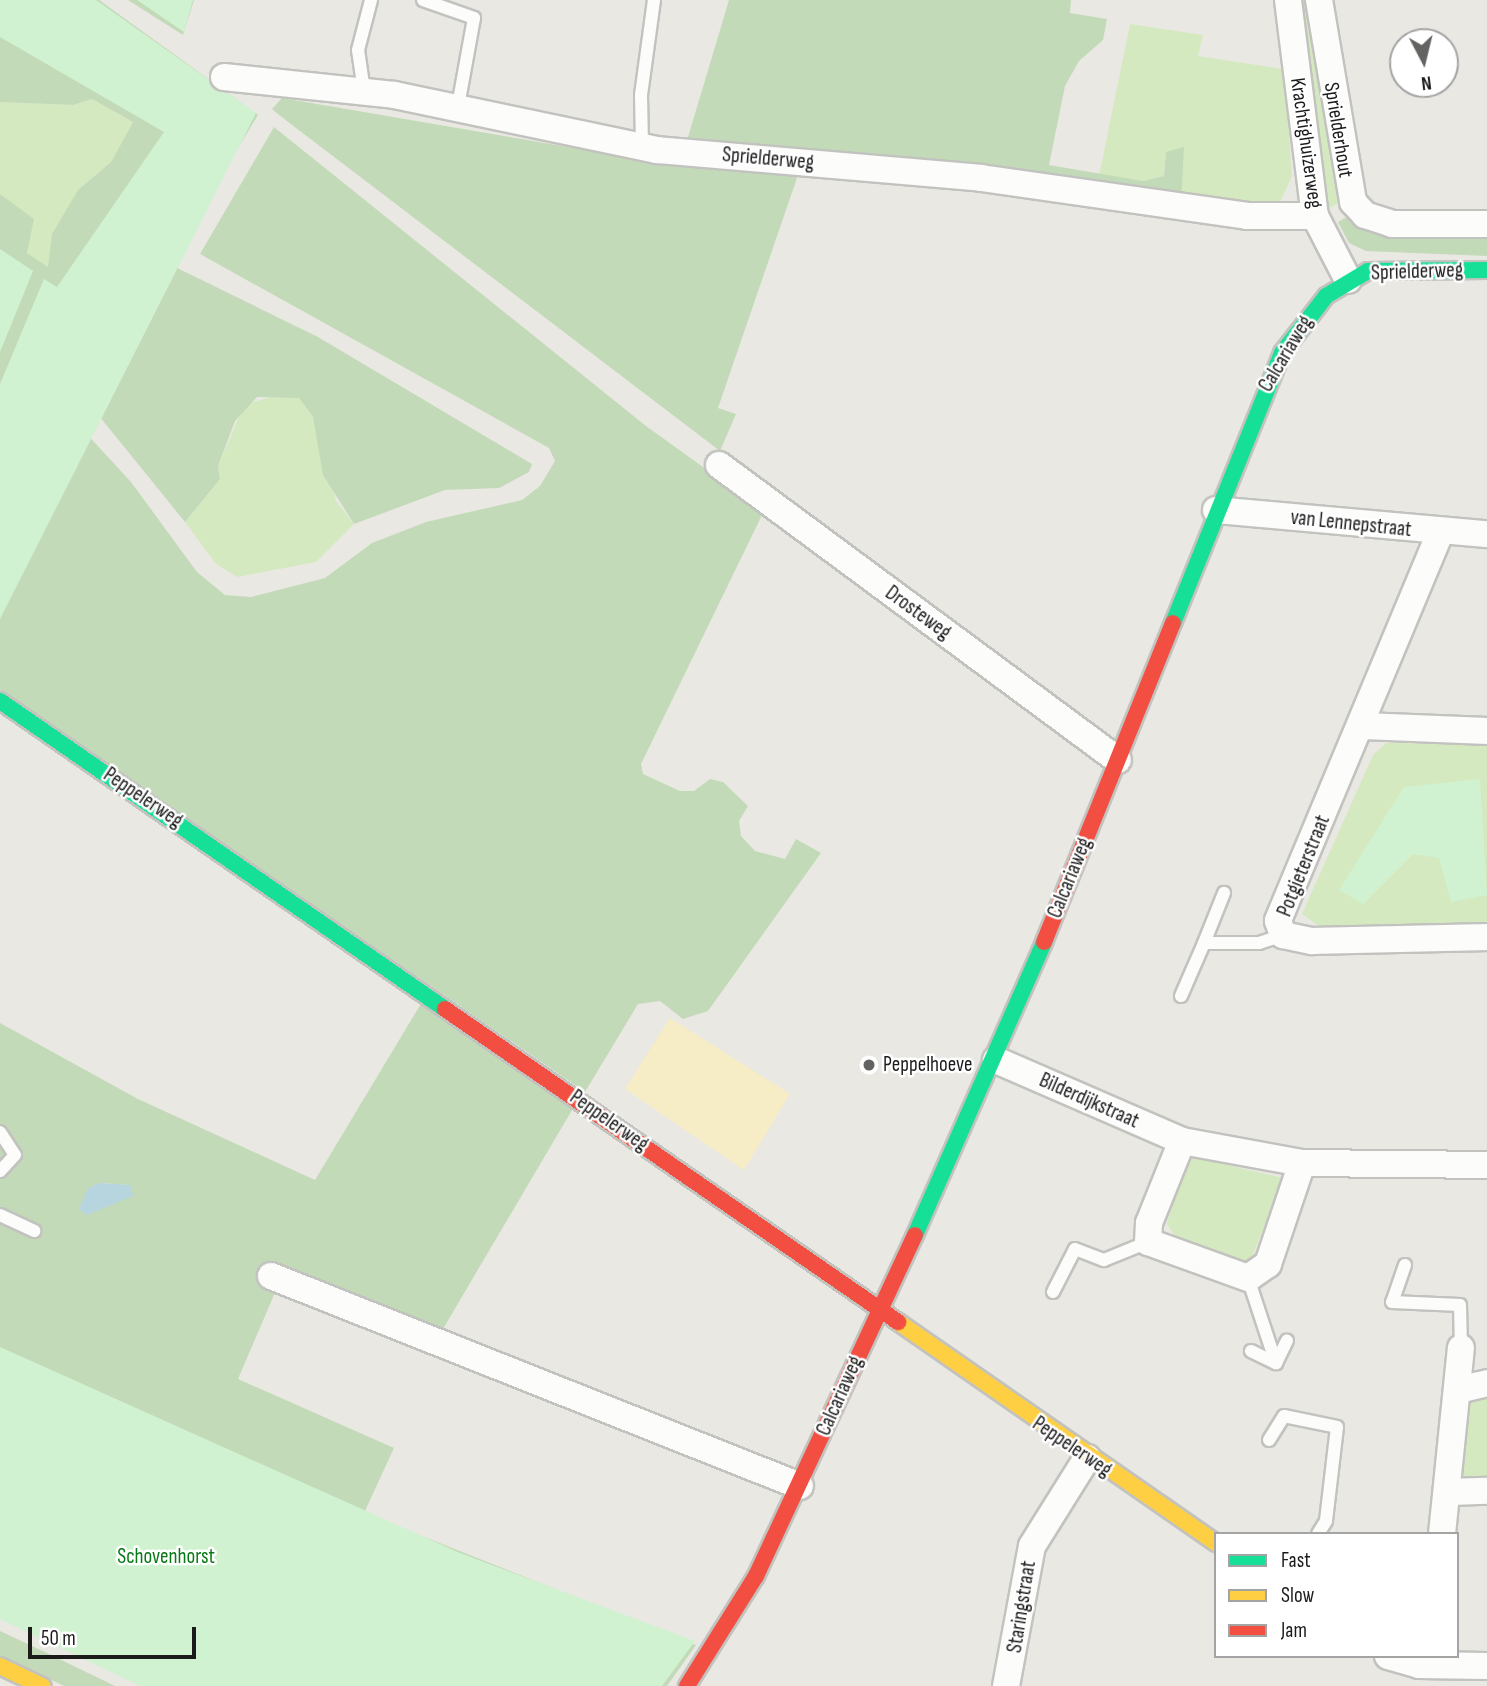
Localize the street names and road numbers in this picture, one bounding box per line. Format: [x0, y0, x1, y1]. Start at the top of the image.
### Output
street label: Krachtighuizerweg [1284, 76, 1328, 210]
street label: Sprielderhout [1318, 81, 1358, 179]
street label: Sprielderweg [721, 142, 815, 176]
street label: Sprielderweg [1371, 258, 1463, 286]
street label: Calcariaweg [1253, 311, 1319, 397]
street label: van Lennepstraat [1289, 505, 1413, 543]
street label: Drosteweg [880, 581, 956, 645]
street label: Peppelerweg [99, 762, 187, 834]
street label: Potgieterstraat [1272, 812, 1336, 920]
street label: Calcariaweg [1042, 834, 1098, 922]
street label: Bilderdijkstraat [1035, 1068, 1143, 1134]
street label: Peppelerweg [565, 1085, 653, 1157]
street label: Calcariaweg [811, 1352, 869, 1440]
street label: Peppelerweg [1028, 1411, 1116, 1483]
street label: Staringstraat [1002, 1559, 1042, 1655]

